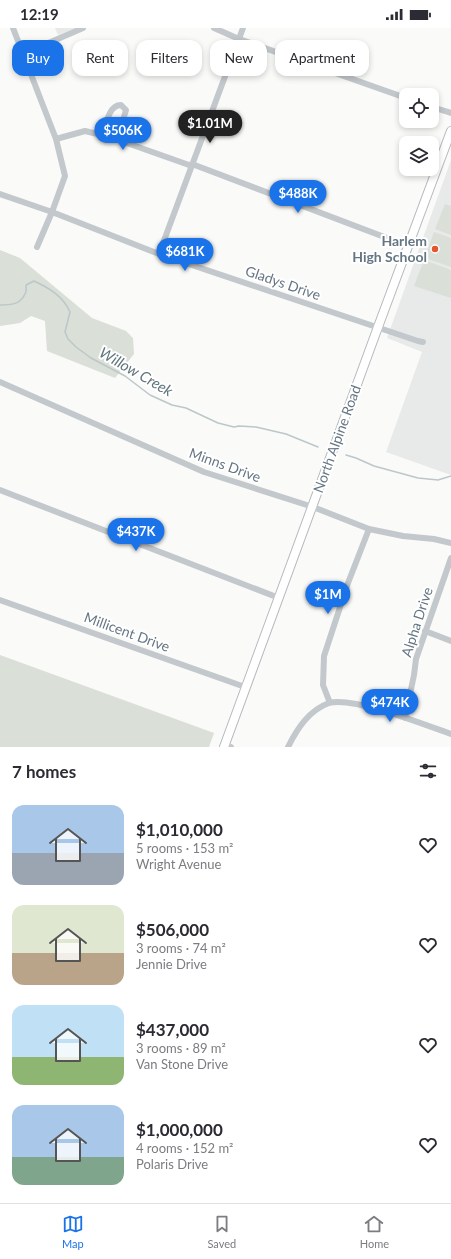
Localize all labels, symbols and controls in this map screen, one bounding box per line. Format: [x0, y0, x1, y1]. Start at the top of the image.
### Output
text: 12:19 [20, 5, 59, 23]
chip: Buy [12, 40, 64, 76]
chip: Rent [72, 40, 128, 76]
chip: Filters [136, 40, 202, 76]
chip: New [210, 40, 267, 76]
chip: Apartment [275, 40, 369, 76]
map controls [399, 88, 439, 176]
button: locate [399, 88, 439, 128]
pin: $1.01M [177, 110, 243, 144]
text: $1.01M [187, 115, 233, 131]
pin: $506K [95, 117, 151, 151]
text: $506K [103, 122, 143, 138]
button: layers [399, 136, 439, 176]
pin: $488K [270, 180, 326, 214]
text: $488K [278, 185, 318, 201]
place label: Harlem High School [352, 232, 427, 265]
pin: $681K [157, 238, 213, 272]
text: $681K [165, 243, 205, 259]
marker: Harlem High School [430, 244, 440, 254]
street label: Gladys Drive [243, 262, 323, 303]
water label: Willow Creek [97, 343, 177, 400]
street label: North Alpine Road [309, 383, 364, 495]
street label: Minns Drive [187, 444, 263, 485]
pin: $437K [108, 518, 164, 552]
text: $437K [116, 523, 156, 539]
pin: $1M [309, 581, 347, 615]
street label: Alpha Drive [397, 585, 436, 659]
text: $1M [314, 586, 342, 602]
street label: Millicent Drive [82, 608, 172, 655]
pin: $474K [362, 689, 418, 723]
text: $474K [370, 694, 410, 710]
icon: filters [417, 760, 439, 782]
text: 7 homes [12, 761, 76, 782]
text: $1,010,000 [136, 819, 223, 840]
icon: home [44, 821, 92, 869]
icon: heart [417, 834, 439, 856]
text: 5 rooms · 153 m² [136, 840, 233, 856]
text: Wright Avenue [136, 856, 221, 872]
text: $506,000 [136, 919, 209, 940]
icon: home [44, 921, 92, 969]
icon: heart [417, 934, 439, 956]
text: 3 rooms · 74 m² [136, 940, 226, 956]
text: Jennie Drive [136, 956, 207, 972]
text: $437,000 [136, 1019, 209, 1040]
icon: home [44, 1021, 92, 1069]
icon: heart [417, 1034, 439, 1056]
text: 3 rooms · 89 m² [136, 1040, 226, 1056]
text: Van Stone Drive [136, 1056, 228, 1072]
text: $1,000,000 [136, 1119, 223, 1140]
icon: home [44, 1121, 92, 1169]
icon: heart [417, 1134, 439, 1156]
text: 4 rooms · 152 m² [136, 1140, 233, 1156]
text: Polaris Drive [136, 1156, 208, 1172]
tab: Map [62, 1213, 84, 1250]
tab: Saved [207, 1213, 236, 1250]
tab: Home [360, 1213, 389, 1250]

